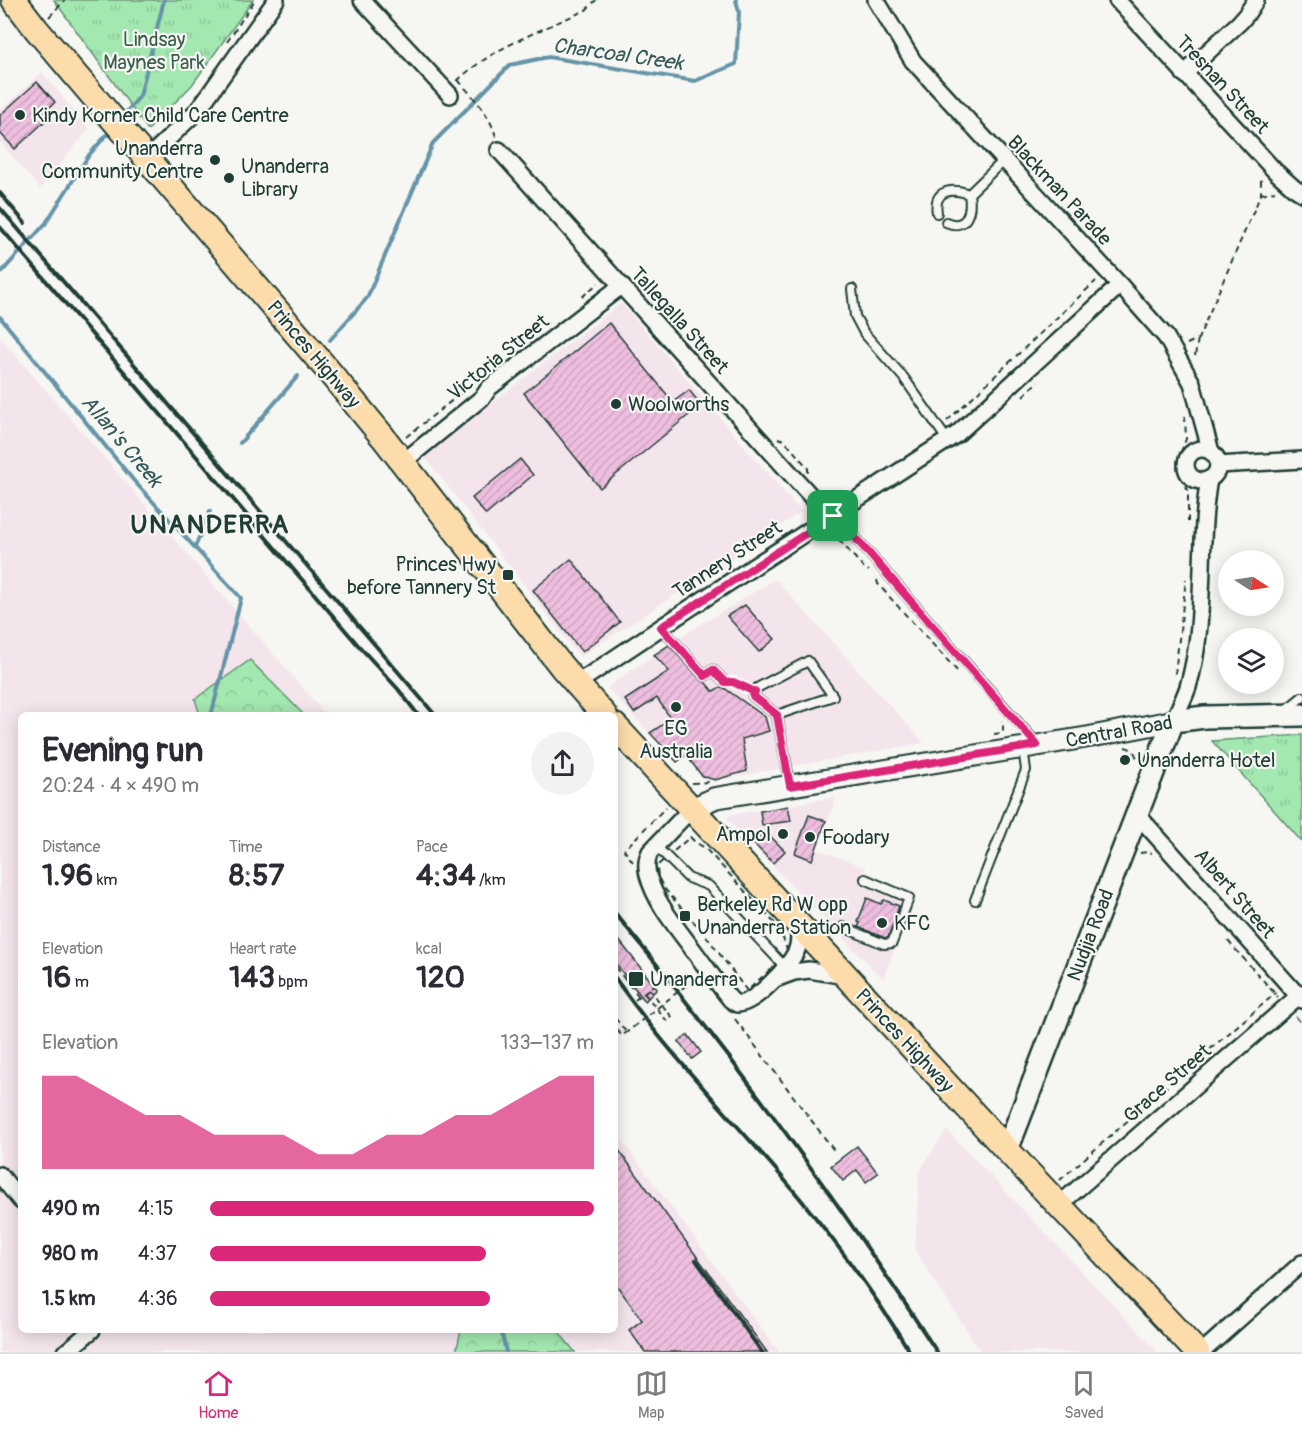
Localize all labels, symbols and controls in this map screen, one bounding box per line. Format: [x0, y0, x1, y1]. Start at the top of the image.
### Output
park label: Lindsay Maynes Park [103, 27, 206, 75]
street label: Tresnan Street [1171, 30, 1275, 140]
water label: Charcoal Creek [551, 32, 687, 77]
place label: Kindy Korner Child Care Centre [32, 103, 289, 128]
marker: Kindy Korner Child Care Centre [13, 108, 27, 122]
street label: Blackman Parade [1002, 130, 1117, 251]
place label: Unanderra Community Centre [42, 136, 203, 184]
marker: Unanderra Community Centre [208, 153, 222, 167]
place label: Unanderra Library [241, 154, 329, 202]
marker: Unanderra Library [222, 171, 236, 185]
street label: Tallegalla Street [625, 262, 735, 380]
street label: Princes Highway [261, 295, 366, 414]
street label: Victoria Street [443, 308, 555, 406]
water label: Allan's Creek [75, 390, 169, 495]
place label: Woolworths [628, 392, 729, 417]
marker: Woolworths [609, 397, 623, 411]
pin [807, 490, 858, 541]
icon: arrive [816, 499, 849, 532]
district label: UNANDERRA [130, 509, 290, 541]
street label: Tannery Street [668, 514, 787, 604]
north arrow [1218, 550, 1284, 616]
map controls [1218, 550, 1284, 694]
place label: Princes Hwy before Tannery St [347, 552, 497, 600]
marker: Princes Hwy before Tannery St [501, 568, 515, 582]
button: layers [1218, 628, 1284, 694]
marker: EG Australia [669, 700, 683, 714]
street label: Central Road [1064, 710, 1174, 753]
place label: EG Australia [639, 716, 713, 764]
text: Evening run [42, 730, 203, 771]
button: share [531, 732, 594, 795]
place label: Unanderra Hotel [1137, 748, 1275, 773]
marker: Unanderra Hotel [1118, 753, 1132, 767]
text: 20:24 · 4 × 490 m [42, 773, 199, 798]
place label: Ampol [716, 822, 771, 847]
place label: Foodary [822, 825, 890, 850]
marker: Ampol [776, 827, 790, 841]
marker: Foodary [803, 830, 817, 844]
text: Distance [42, 837, 101, 857]
text: Time [229, 837, 262, 857]
text: Pace [416, 837, 448, 857]
street label: Albert Street [1189, 843, 1281, 944]
text: 1.96 [42, 857, 93, 894]
text: 8:57 [229, 857, 284, 894]
text: 4:34 [416, 857, 476, 894]
text: km [93, 870, 118, 890]
text: /km [476, 870, 506, 890]
street label: Nudjia Road [1061, 886, 1119, 985]
place label: Berkeley Rd W opp Unanderra Station [697, 892, 851, 940]
marker: Berkeley Rd W opp Unanderra Station [678, 909, 692, 923]
place label: KFC [894, 911, 930, 936]
marker: KFC [875, 916, 889, 930]
text: Elevation [42, 939, 103, 959]
text: Heart rate [229, 939, 296, 959]
text: kcal [416, 939, 442, 959]
text: 16 [42, 959, 71, 996]
text: 143 [229, 959, 275, 996]
text: 120 [416, 959, 465, 996]
place label: Unanderra [650, 967, 738, 992]
marker: Unanderra [627, 970, 645, 988]
text: m [71, 972, 89, 992]
text: bpm [275, 972, 308, 992]
street label: Princes Highway [850, 983, 959, 1098]
text: Elevation [42, 1030, 118, 1055]
text: 133–137 m [500, 1030, 594, 1055]
street label: Grace Street [1118, 1038, 1217, 1128]
text: 490 m [42, 1196, 100, 1221]
text: 4:15 [138, 1196, 174, 1221]
text: 980 m [42, 1241, 98, 1266]
text: 4:37 [138, 1241, 177, 1266]
text: 1.5 km [42, 1286, 95, 1311]
text: 4:36 [138, 1286, 178, 1311]
tab: Home [198, 1367, 239, 1423]
tab: Map [635, 1367, 668, 1423]
tab: Saved [1064, 1367, 1104, 1423]

